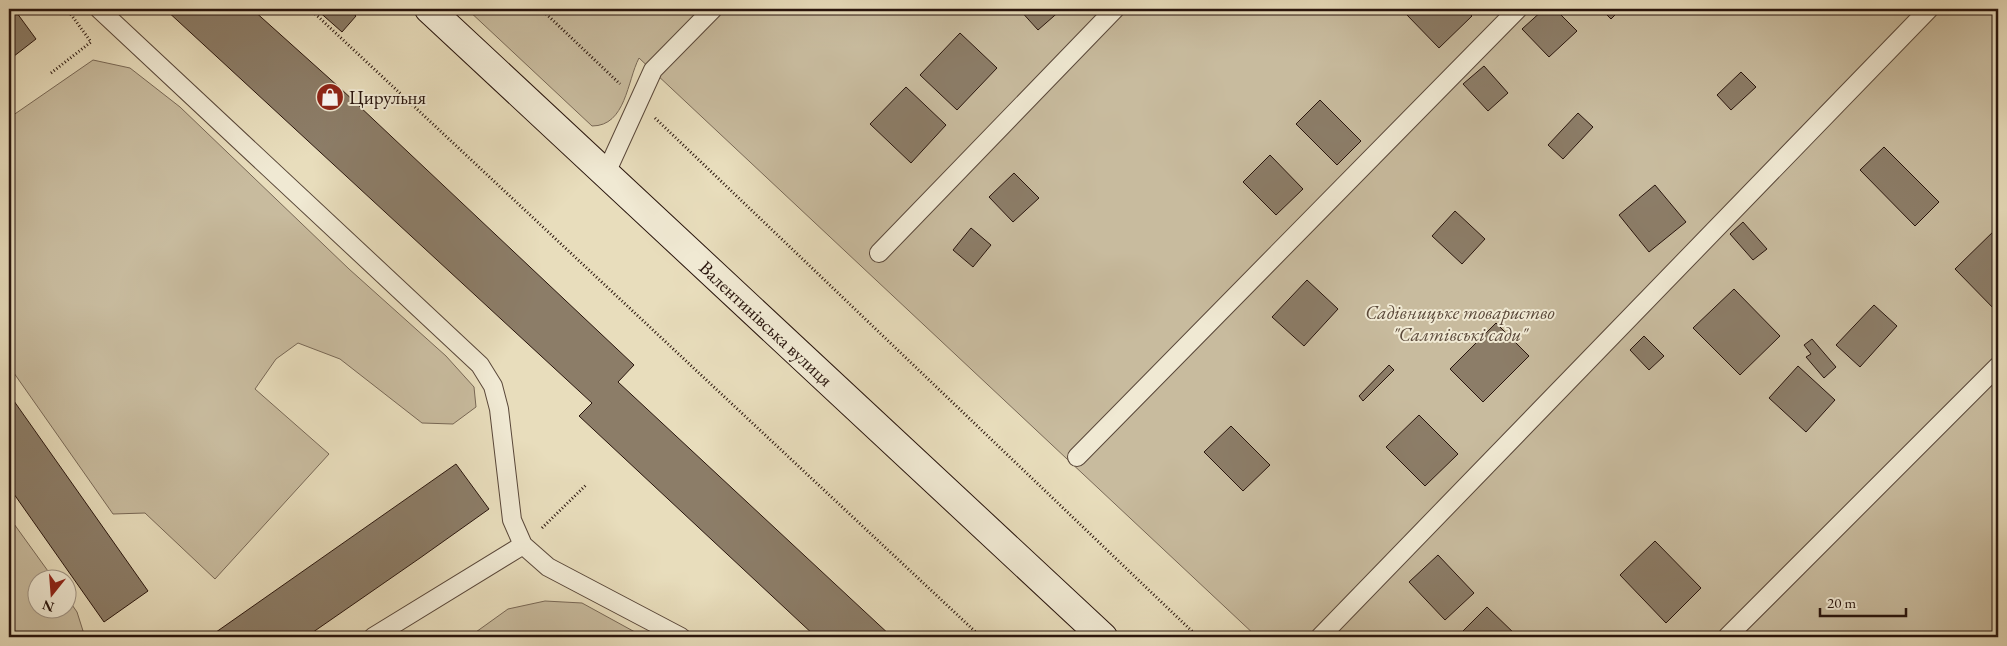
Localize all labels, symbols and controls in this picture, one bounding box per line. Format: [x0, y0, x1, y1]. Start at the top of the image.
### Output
shop icon: Цирульня [315, 82, 345, 112]
place label: Цирульня [349, 85, 426, 110]
street label: Валентинівська вулиця [694, 255, 839, 392]
park label: Садівницьке товариство "Салтівські сади" [1365, 300, 1555, 347]
north arrow [28, 568, 78, 618]
scale bar [1820, 586, 1906, 618]
text: 20 m [1827, 593, 1856, 612]
text: N [40, 596, 56, 617]

